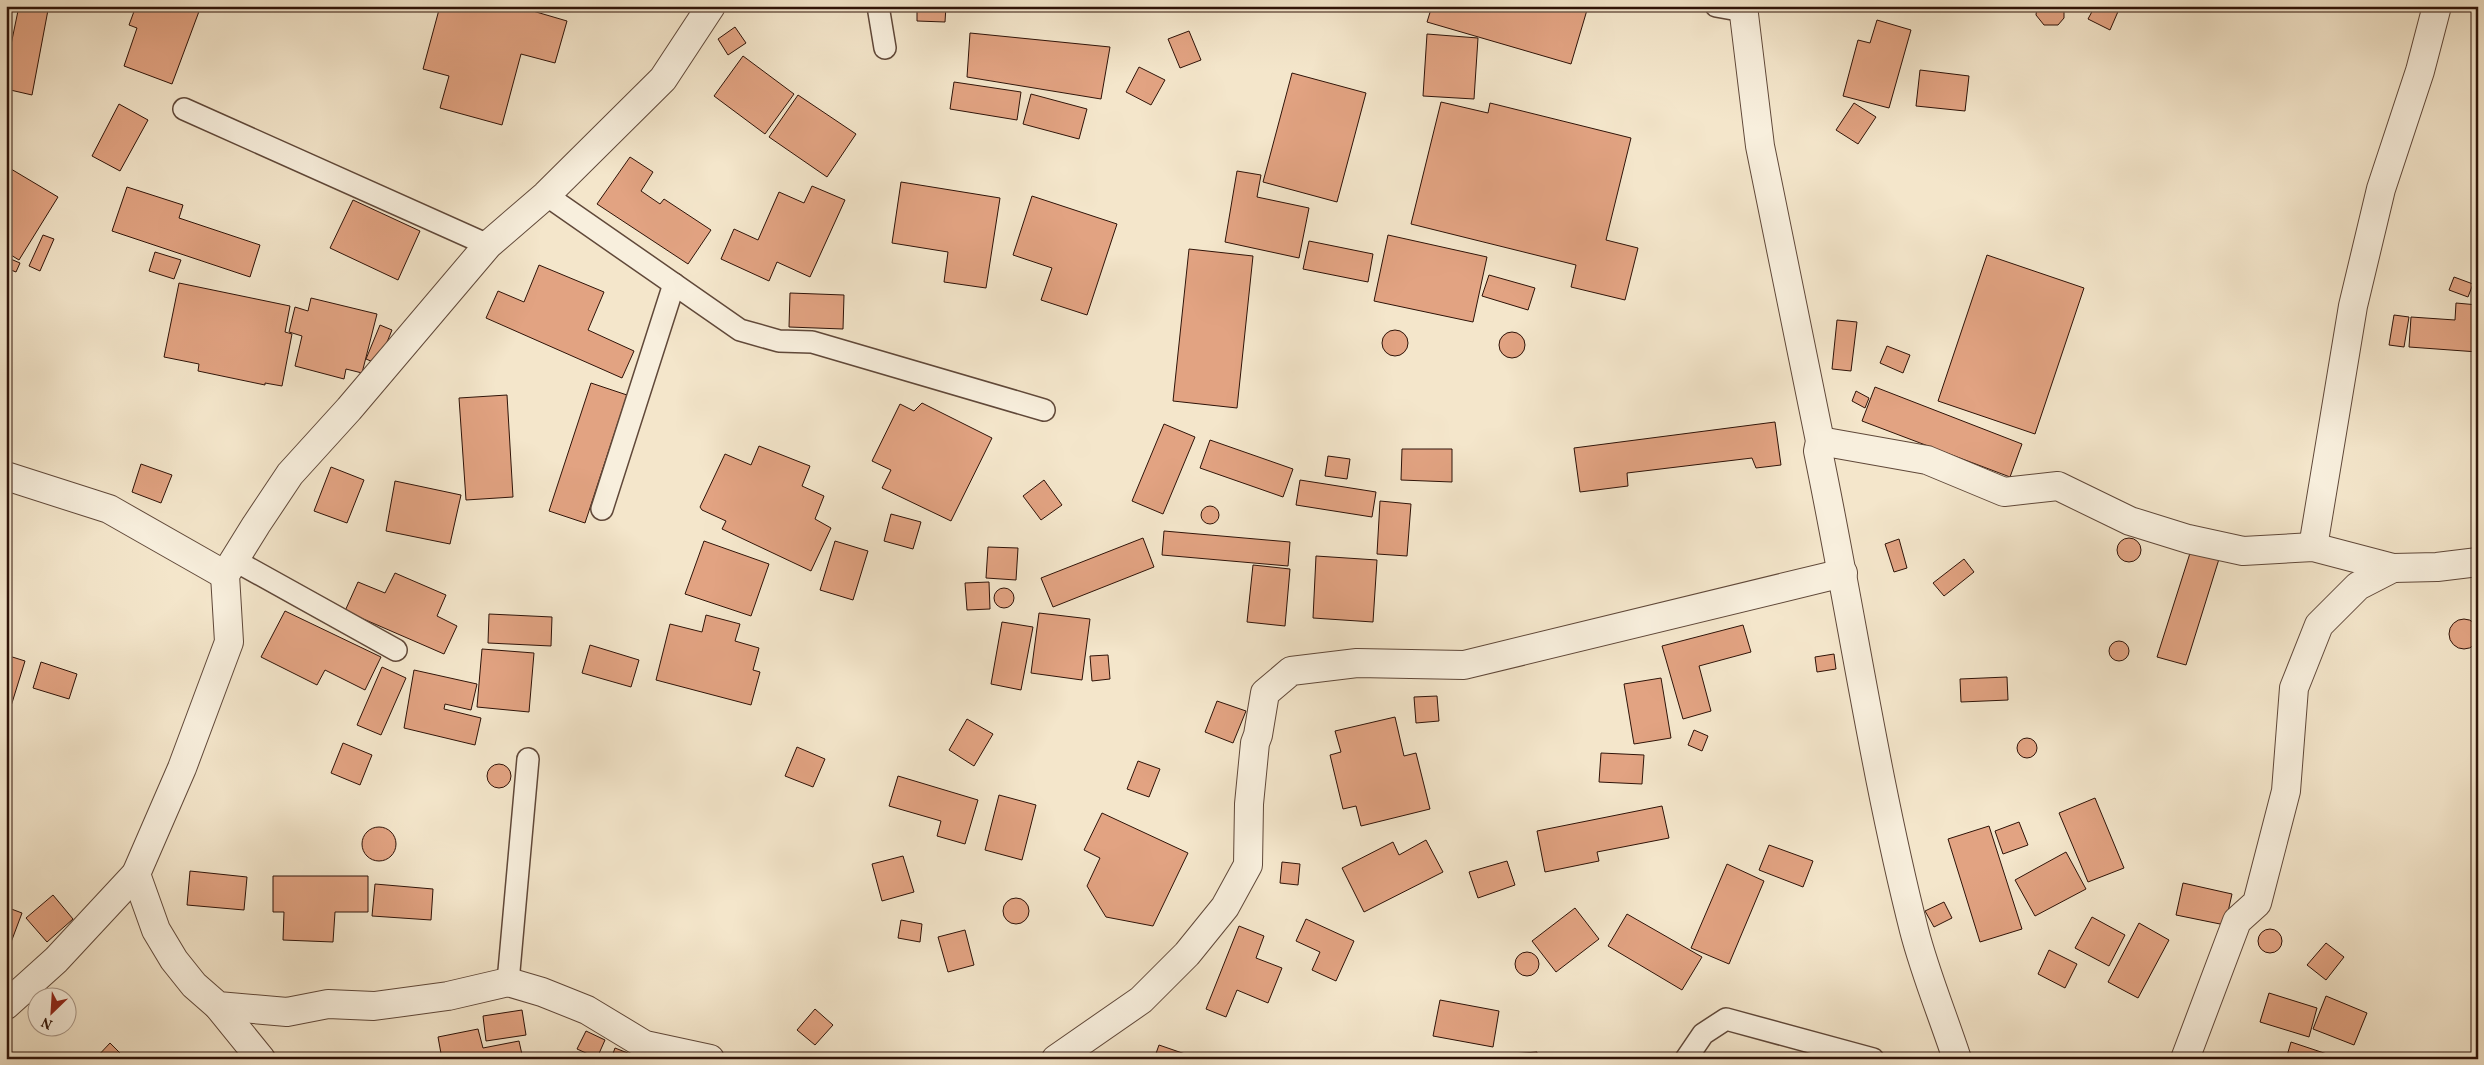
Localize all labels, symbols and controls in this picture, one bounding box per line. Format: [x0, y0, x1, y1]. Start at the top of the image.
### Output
north arrow [28, 988, 78, 1038]
text: N [39, 1012, 56, 1033]

